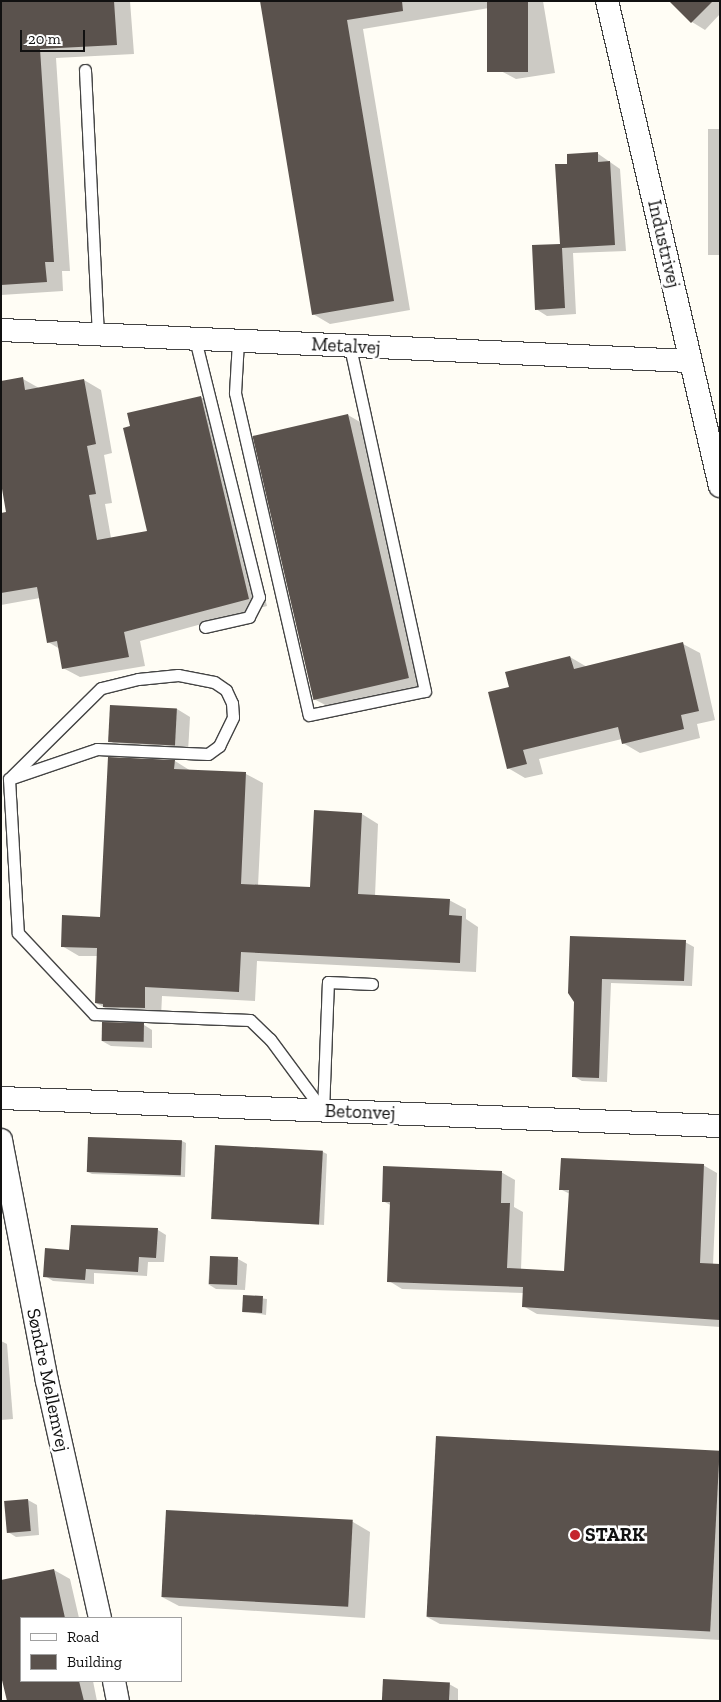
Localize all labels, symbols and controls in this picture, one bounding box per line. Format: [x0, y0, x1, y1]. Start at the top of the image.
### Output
scale bar [22, 20, 88, 52]
text: 20 m [28, 30, 61, 48]
street label: Industrivej [643, 198, 685, 290]
street label: Metalvej [311, 333, 381, 359]
street label: Betonvej [324, 1099, 396, 1125]
street label: Søndre Mellemvej [22, 1306, 74, 1454]
place label: STARK [585, 1524, 645, 1546]
marker: STARK [569, 1529, 581, 1541]
legend [20, 1617, 182, 1682]
text: Road [67, 1628, 99, 1646]
text: Building [67, 1653, 122, 1671]

